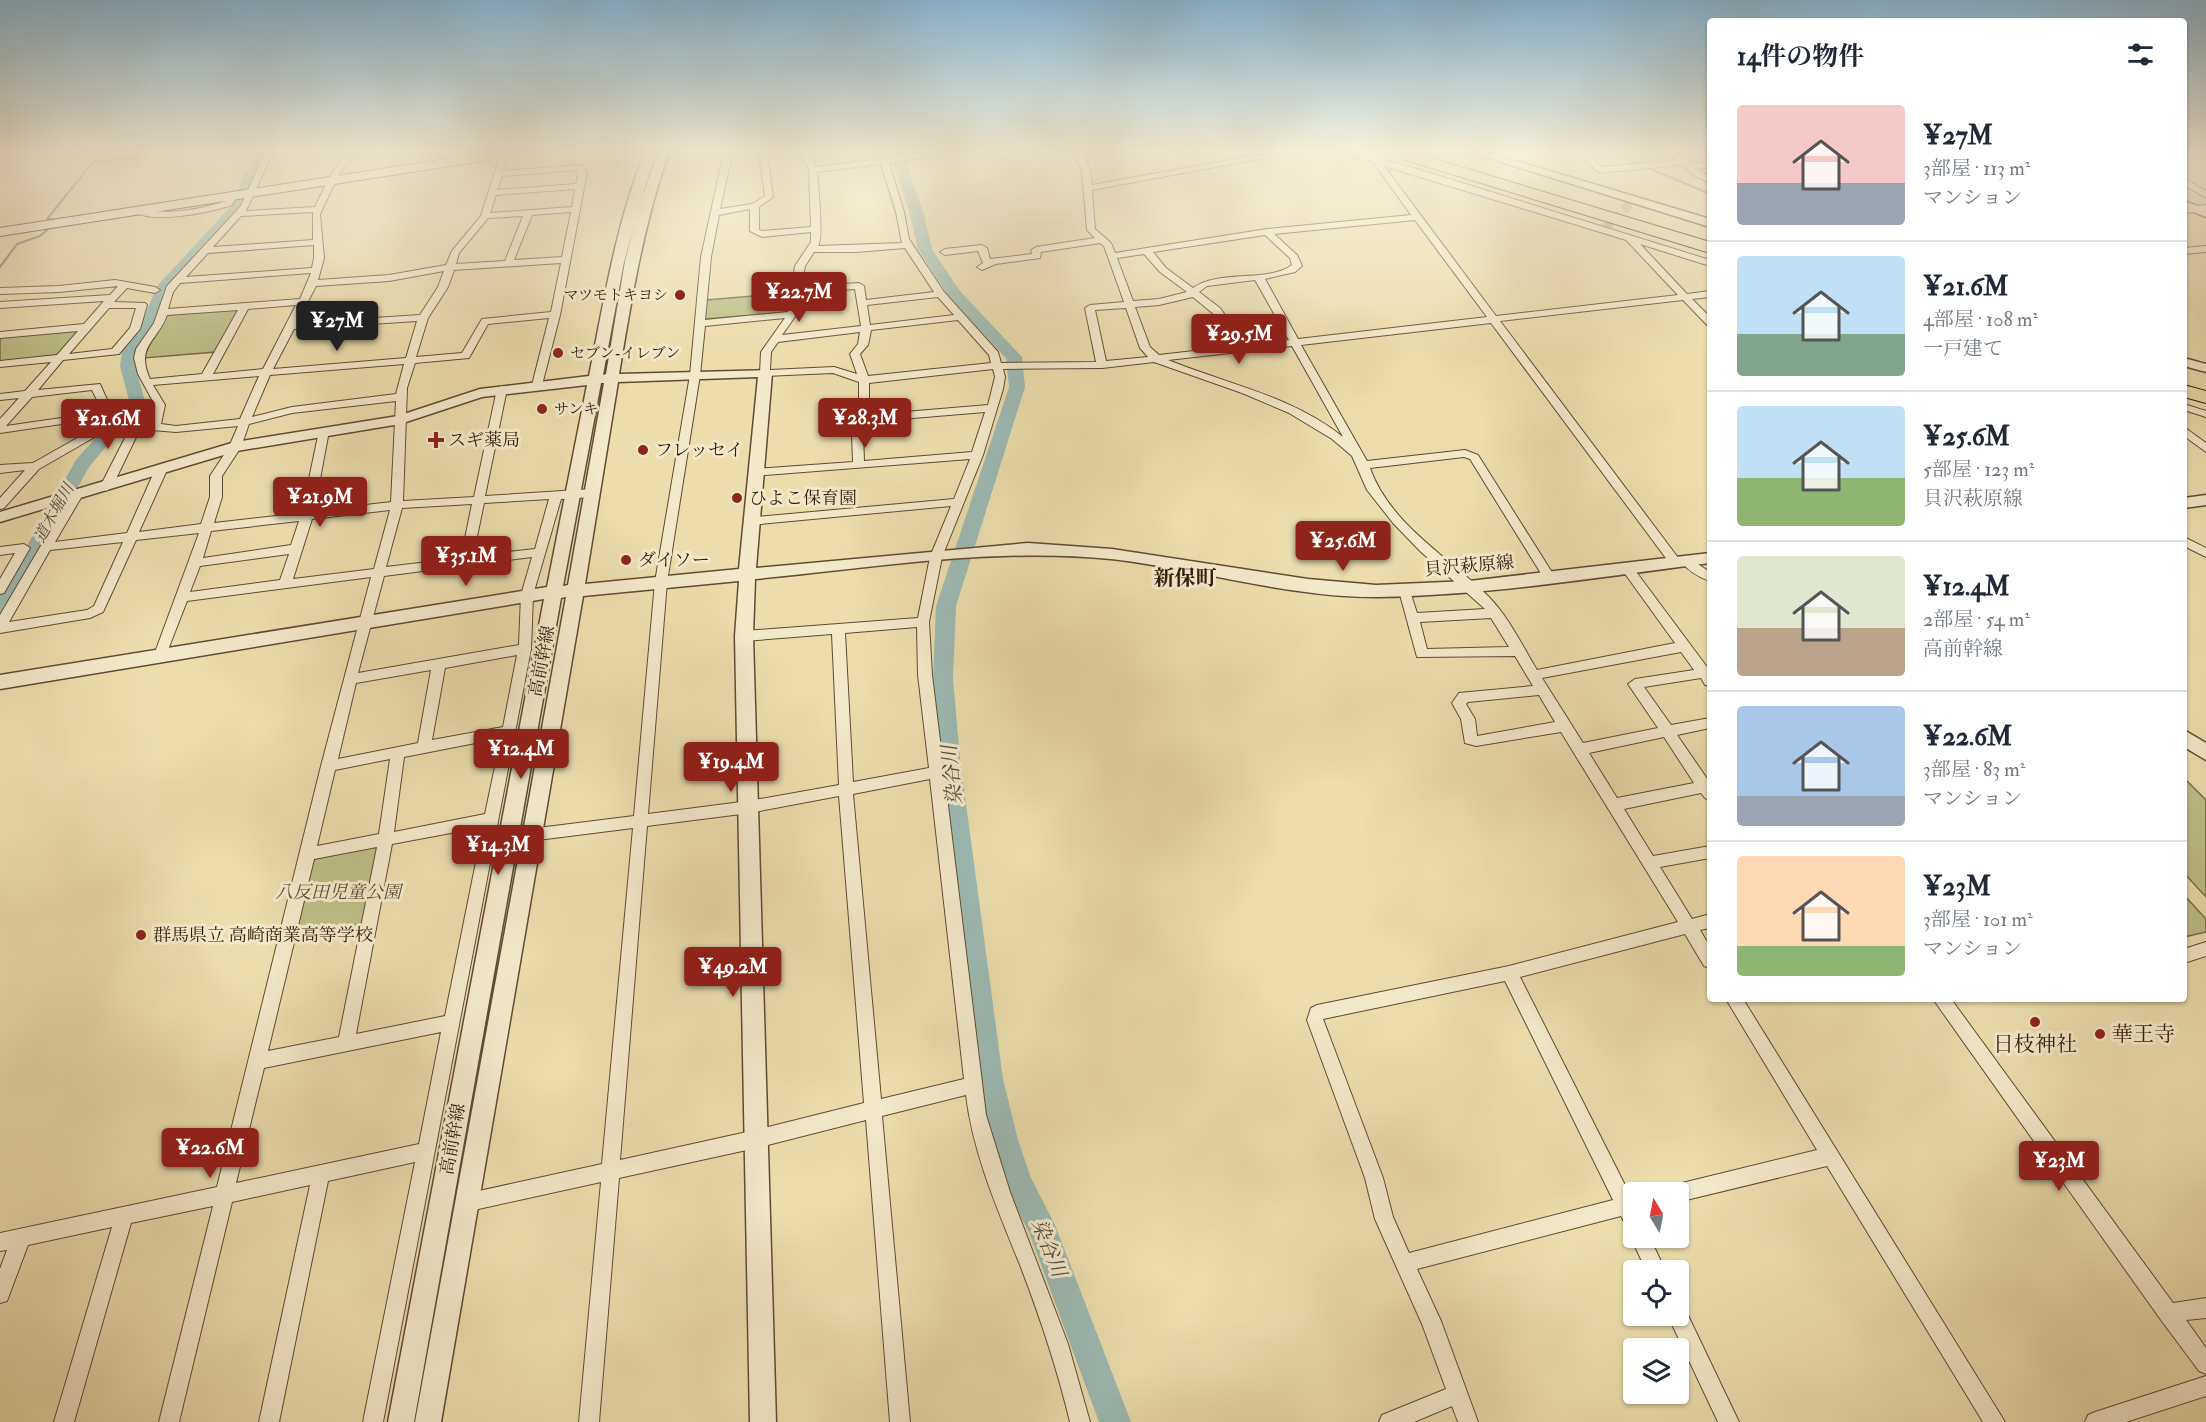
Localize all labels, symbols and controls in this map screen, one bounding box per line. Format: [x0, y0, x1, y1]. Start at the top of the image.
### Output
icon: filters [2124, 38, 2157, 71]
text: 14件の物件 [1737, 41, 1864, 73]
text: ¥27M [1923, 120, 1993, 152]
icon: home [1785, 129, 1857, 201]
text: 3部屋 · 113 m² [1923, 156, 2030, 181]
text: マンション [1923, 185, 2022, 210]
text: ¥21.6M [1923, 271, 2008, 303]
pin: ¥22.7M [750, 272, 848, 323]
text: ¥22.7M [766, 279, 832, 304]
icon: home [1785, 280, 1857, 352]
place label: マツモトキヨシ [563, 286, 668, 305]
marker: マツモトキヨシ [673, 288, 687, 302]
pin: ¥27M [301, 301, 373, 352]
text: 4部屋 · 108 m² [1923, 307, 2038, 332]
text: ¥27M [310, 308, 364, 333]
pin: ¥29.5M [1190, 314, 1288, 365]
text: ¥29.5M [1205, 321, 1273, 346]
text: 一戸建て [1923, 336, 2003, 361]
place label: セブン-イレブン [570, 344, 680, 363]
marker: セブン-イレブン [551, 346, 565, 360]
pin: ¥28.3M [816, 398, 914, 449]
pin: ¥21.6M [59, 399, 157, 450]
place label: サンキ [554, 400, 598, 419]
marker: サンキ [535, 402, 549, 416]
text: ¥28.3M [832, 405, 898, 430]
text: ¥21.6M [75, 406, 141, 431]
text: ¥25.6M [1923, 421, 2010, 453]
place label: スギ薬局 [448, 429, 520, 452]
icon: home [1785, 430, 1857, 502]
marker: スギ薬局 [429, 433, 443, 447]
place label: フレッセイ [655, 439, 744, 462]
marker: フレッセイ [636, 443, 650, 457]
text: 5部屋 · 123 m² [1923, 457, 2034, 482]
pin: ¥21.9M [271, 477, 369, 528]
water label: 道木堀川 [30, 478, 79, 546]
text: ¥21.9M [287, 484, 353, 509]
text: 貝沢萩原線 [1923, 486, 2023, 511]
place label: ひよこ保育園 [749, 487, 857, 510]
marker: ひよこ保育園 [730, 491, 744, 505]
pin: ¥25.6M [1294, 521, 1392, 572]
text: ¥25.6M [1310, 528, 1376, 553]
pin: ¥35.1M [417, 536, 515, 587]
text: ¥35.1M [435, 543, 497, 568]
place label: ダイソー [638, 549, 710, 572]
street label: 貝沢萩原線 [1423, 551, 1515, 581]
marker: ダイソー [619, 553, 633, 567]
district label: 新保町 [1154, 565, 1217, 592]
text: ¥12.4M [1923, 571, 2010, 603]
icon: home [1785, 580, 1857, 652]
text: 2部屋 · 54 m² [1923, 607, 2030, 632]
street label: 高前幹線 [524, 623, 560, 699]
text: 高前幹線 [1923, 636, 2003, 661]
text: ¥22.6M [1923, 721, 2012, 753]
pin: ¥12.4M [472, 729, 570, 780]
icon: home [1785, 730, 1857, 802]
text: ¥12.4M [488, 736, 554, 761]
pin: ¥19.4M [682, 742, 780, 793]
water label: 染谷川 [936, 742, 968, 806]
text: ¥19.4M [698, 749, 764, 774]
text: 3部屋 · 83 m² [1923, 757, 2025, 782]
text: マンション [1923, 786, 2022, 811]
pin: ¥14.3M [449, 825, 547, 876]
text: ¥14.3M [466, 832, 530, 857]
text: ¥23M [1923, 871, 1991, 903]
icon: home [1785, 880, 1857, 952]
park label: 八反田児童公園 [275, 881, 404, 904]
text: 3部屋 · 101 m² [1923, 907, 2033, 932]
place label: 群馬県立 高崎商業高等学校 [153, 924, 373, 947]
marker: 群馬県立 高崎商業高等学校 [134, 928, 148, 942]
text: マンション [1923, 936, 2022, 961]
pin: ¥49.2M [684, 947, 782, 998]
text: ¥49.2M [698, 954, 768, 979]
marker: 日枝神社 [2028, 1015, 2042, 1029]
place label: 華王寺 [2112, 1021, 2175, 1048]
marker: 華王寺 [2093, 1027, 2107, 1041]
place label: 日枝神社 [1993, 1031, 2077, 1058]
street label: 高前幹線 [435, 1102, 471, 1176]
pin: ¥22.6M [161, 1128, 259, 1179]
text: ¥22.6M [176, 1135, 244, 1160]
pin: ¥23M [2023, 1141, 2095, 1192]
text: ¥23M [2033, 1148, 2085, 1173]
north arrow [1623, 1182, 1689, 1248]
map controls [1623, 1182, 1689, 1404]
water label: 染谷川 [1026, 1216, 1073, 1282]
button: locate [1623, 1260, 1689, 1326]
button: layers [1623, 1338, 1689, 1404]

